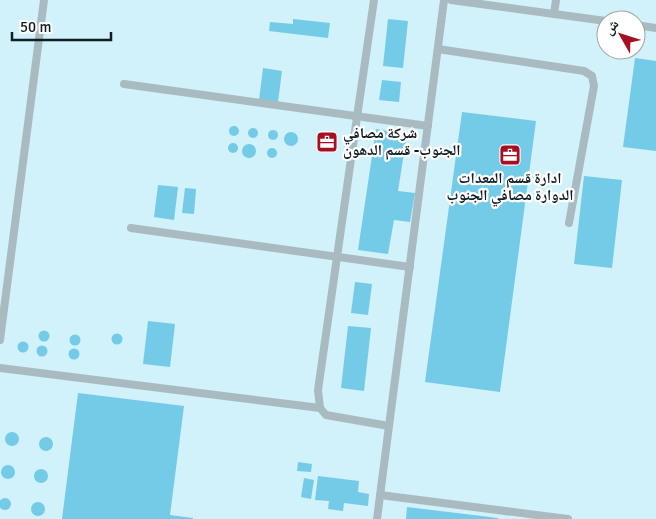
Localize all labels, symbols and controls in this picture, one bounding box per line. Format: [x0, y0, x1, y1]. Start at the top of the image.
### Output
scale bar [12, 10, 111, 42]
north arrow [596, 10, 646, 60]
text: ش [600, 16, 623, 38]
text: 50 m [20, 18, 51, 36]
place label: شركة مصافي الجنوب- قسم الدهون [343, 124, 461, 160]
office icon: شركة مصافي الجنوب- قسم الدهون [315, 130, 339, 154]
office icon: ادارة قسم المعدات الدوارة مصافي الجنوب [498, 143, 522, 167]
place label: ادارة قسم المعدات الدوارة مصافي الجنوب [446, 169, 574, 207]

